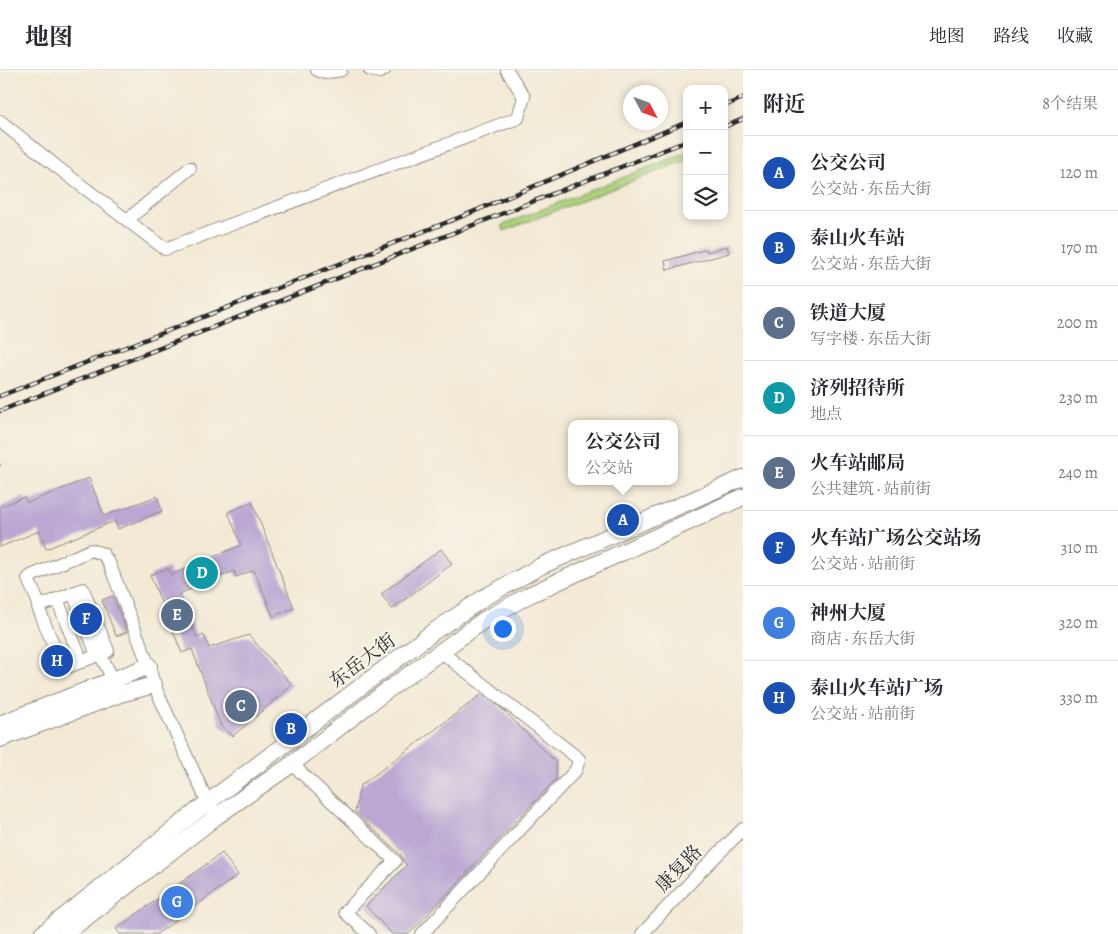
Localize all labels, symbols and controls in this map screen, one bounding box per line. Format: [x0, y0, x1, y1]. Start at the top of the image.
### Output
text: 地图 [25, 21, 73, 53]
text: 地图 [929, 24, 965, 48]
text: 路线 [993, 24, 1029, 48]
text: 收藏 [1057, 24, 1093, 48]
north arrow [623, 85, 668, 130]
map controls [683, 85, 728, 220]
button: + [683, 85, 728, 130]
text: 附近 [763, 90, 805, 118]
text: 8个结果 [1042, 93, 1098, 115]
button: − [683, 130, 728, 175]
text: 公交公司 [810, 150, 886, 176]
text: A [774, 162, 784, 184]
text: 120 m [1060, 162, 1098, 184]
button: layers [683, 175, 728, 220]
text: 公交站 · 东岳大街 [810, 178, 932, 200]
text: 泰山火车站 [810, 225, 905, 251]
text: B [774, 237, 784, 259]
text: 170 m [1061, 237, 1098, 259]
text: 公交站 · 东岳大街 [810, 253, 932, 275]
text: 铁道大厦 [810, 300, 886, 326]
text: C [774, 312, 784, 334]
text: 200 m [1057, 312, 1098, 334]
text: 写字楼 · 东岳大街 [810, 328, 932, 350]
text: 济列招待所 [810, 375, 905, 401]
text: D [773, 387, 785, 409]
text: 230 m [1059, 387, 1098, 409]
text: 地点 [810, 403, 842, 425]
popup [568, 420, 678, 485]
text: 公交公司 [585, 429, 661, 455]
text: 火车站邮局 [810, 450, 905, 476]
text: 公交站 [585, 457, 633, 479]
text: E [774, 462, 784, 484]
text: 240 m [1058, 462, 1098, 484]
text: 公共建筑 · 站前街 [810, 478, 932, 500]
pin: A [607, 501, 639, 539]
text: 火车站广场公交站场 [810, 525, 981, 551]
text: F [775, 537, 783, 559]
text: 310 m [1061, 537, 1098, 559]
text: 公交站 · 站前街 [810, 553, 916, 575]
pin: D [186, 554, 218, 592]
pin: E [161, 596, 193, 634]
pin: F [70, 600, 102, 638]
text: 神州大厦 [810, 600, 886, 626]
text: G [774, 612, 784, 634]
text: 320 m [1059, 612, 1098, 634]
your location [490, 616, 516, 642]
street label: 东岳大街 [324, 628, 401, 694]
text: 商店 · 东岳大街 [810, 628, 916, 650]
pin: H [41, 642, 73, 680]
text: 泰山火车站广场 [810, 675, 943, 701]
pin: C [225, 687, 257, 725]
text: H [773, 687, 785, 709]
text: 330 m [1060, 687, 1098, 709]
text: 公交站 · 站前街 [810, 703, 916, 725]
pin: B [275, 710, 307, 748]
street label: 康复路 [650, 839, 708, 898]
pin: G [161, 883, 193, 921]

